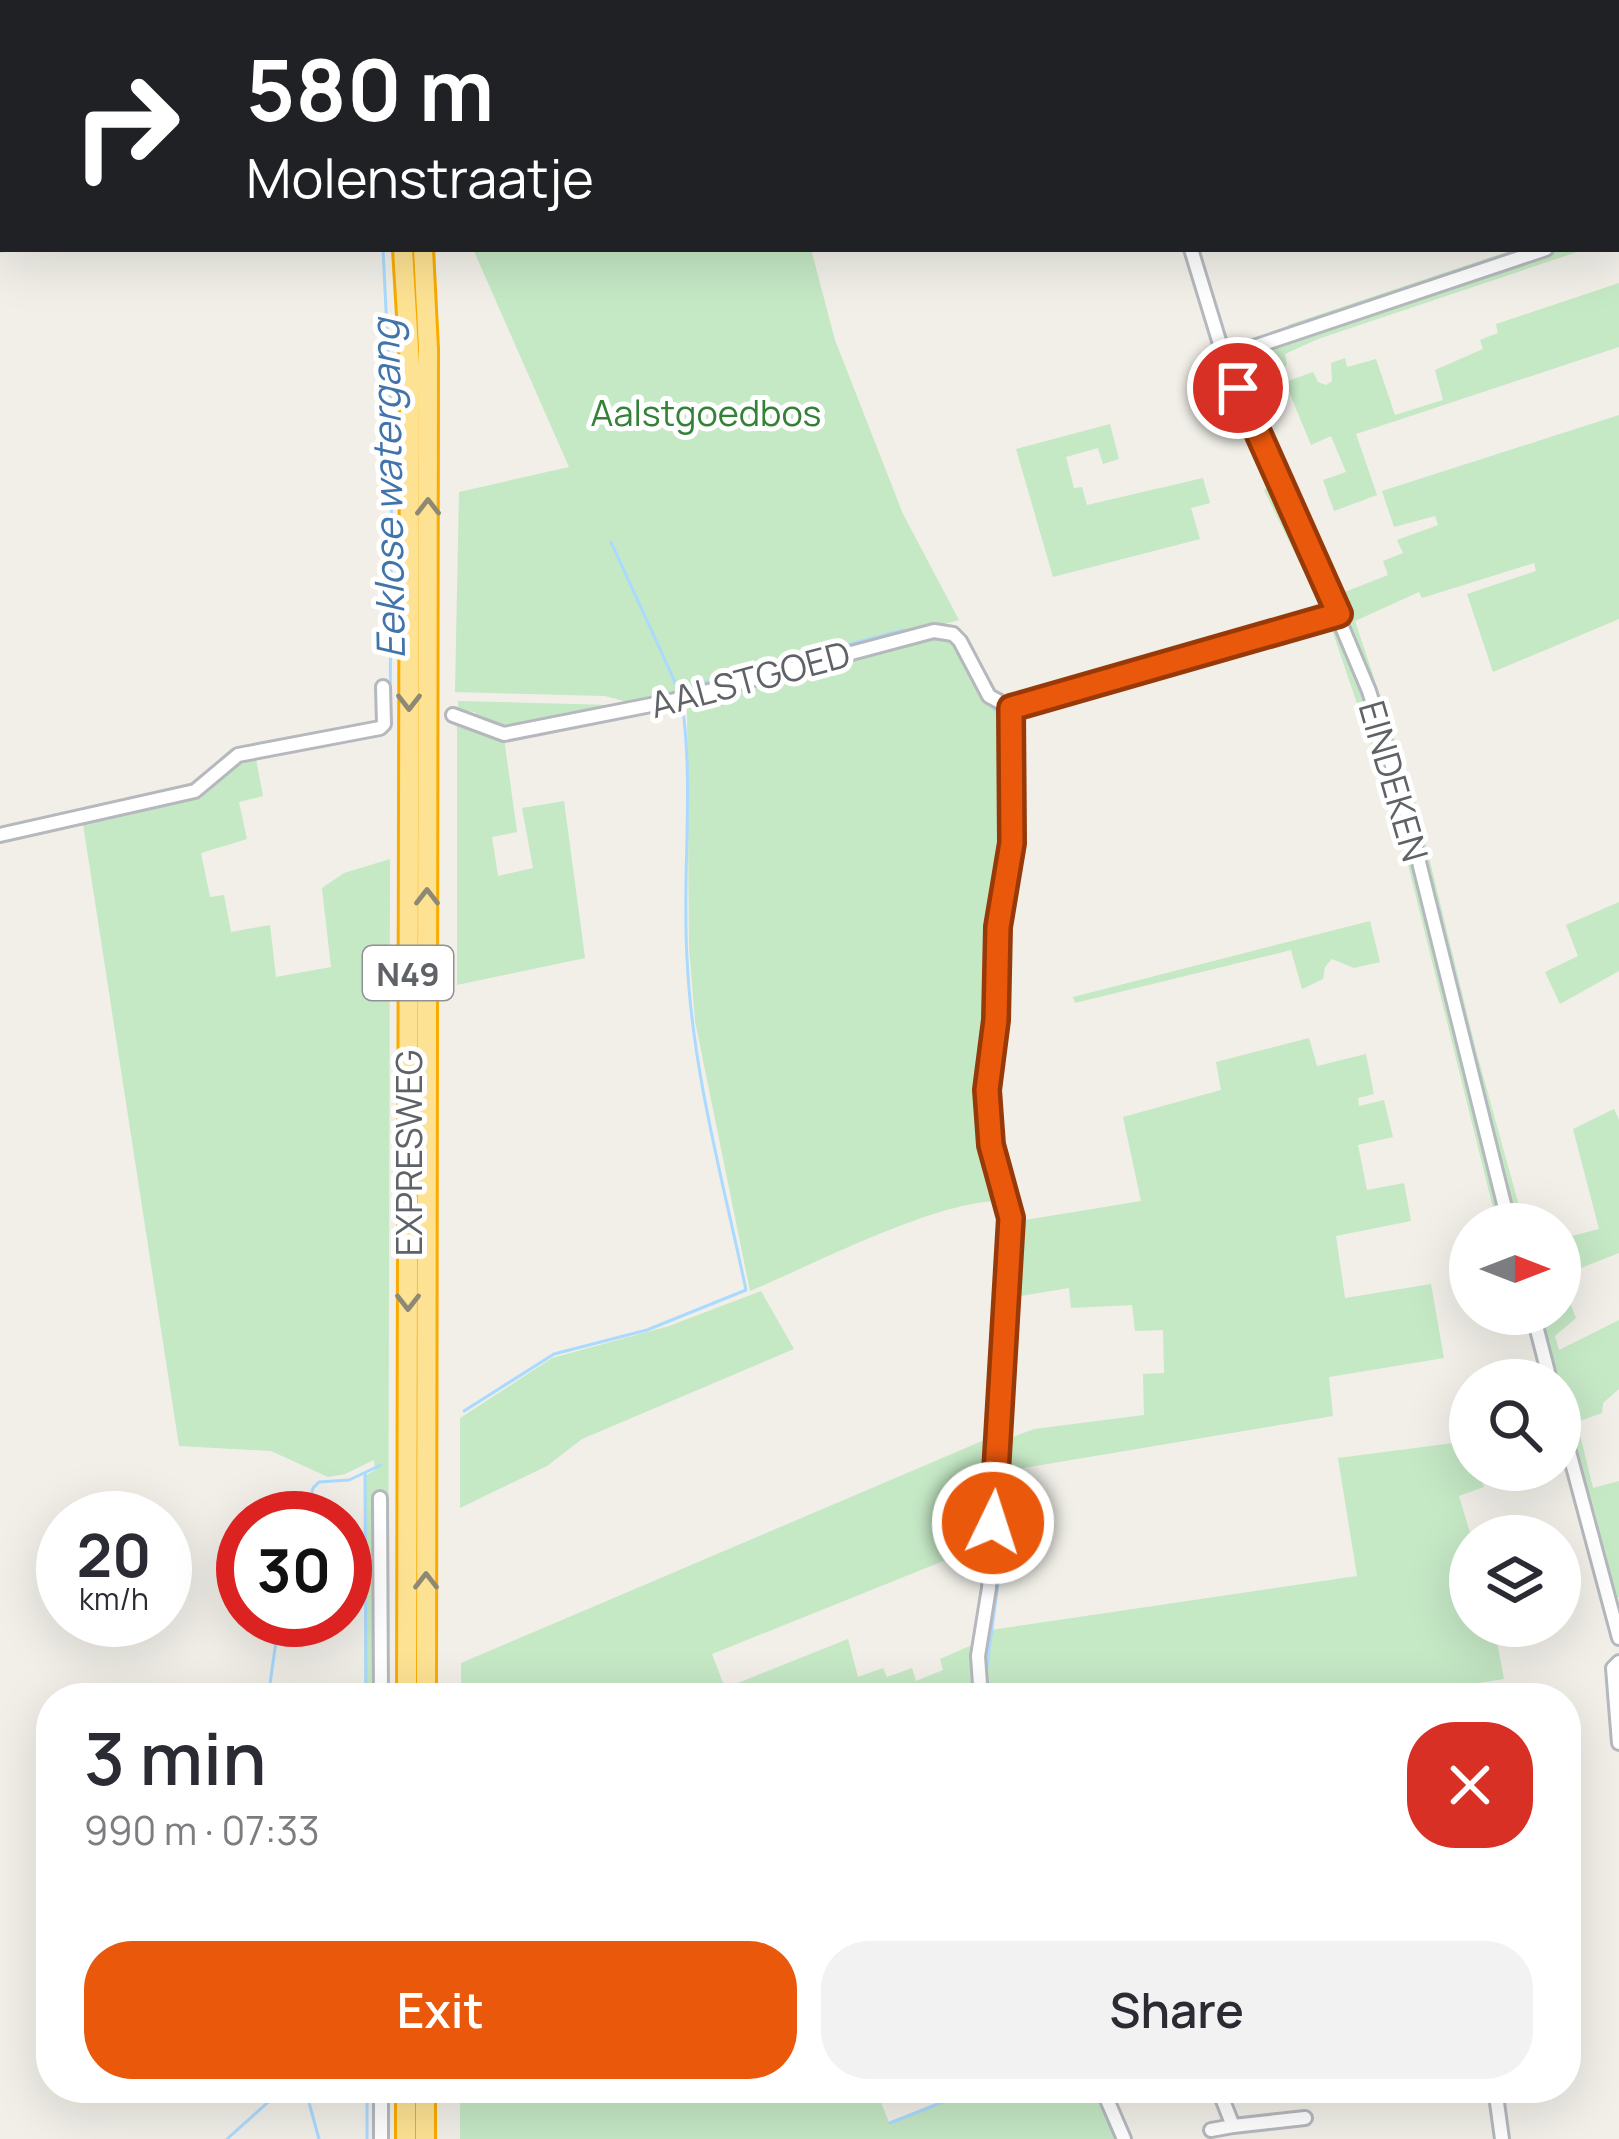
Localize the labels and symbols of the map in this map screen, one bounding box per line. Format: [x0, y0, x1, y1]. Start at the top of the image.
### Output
water label: Eeklose watergang [357, 316, 417, 659]
pin [1187, 337, 1289, 439]
park label: Aalstgoedbos [591, 388, 821, 437]
one-way arrow [415, 497, 441, 515]
street label: AALSTGOED [645, 629, 855, 729]
one-way arrow [396, 694, 422, 712]
street label: EINDEKEN [1348, 695, 1440, 867]
one-way arrow [414, 887, 440, 905]
road number: N49 [363, 946, 453, 1000]
street label: EXPRESWEG [384, 1050, 433, 1256]
north arrow [1449, 1203, 1581, 1335]
one-way arrow [395, 1294, 421, 1312]
position arrow [930, 1460, 1056, 1586]
speed limit sign: 30 [216, 1491, 372, 1647]
one-way arrow [413, 1571, 439, 1589]

